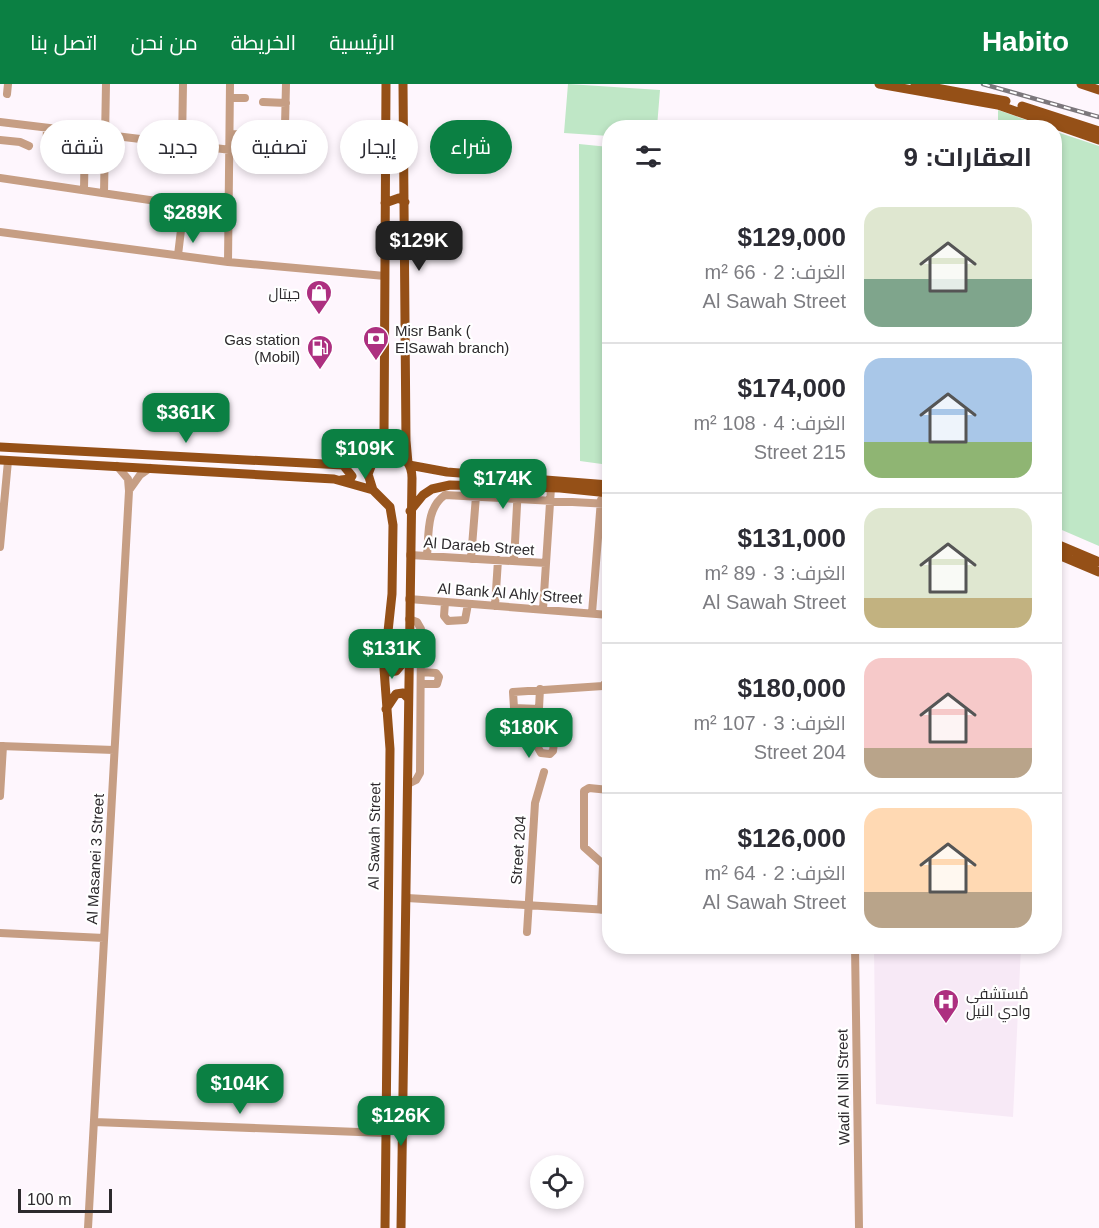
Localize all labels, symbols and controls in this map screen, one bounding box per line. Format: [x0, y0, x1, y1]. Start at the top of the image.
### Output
text: Habito [982, 26, 1069, 57]
text: اتصل بنا [30, 31, 98, 54]
text: من نحن [131, 31, 198, 54]
text: الخريطة [231, 31, 296, 54]
text: الرئيسية [329, 31, 395, 54]
chip: شقة [40, 120, 125, 174]
chip: جديد [137, 120, 219, 174]
chip: تصفية [231, 120, 328, 174]
chip: إيجار [340, 120, 418, 174]
chip: شراء [430, 120, 512, 174]
icon: filters [632, 140, 665, 173]
text: العقارات: 9 [904, 142, 1032, 172]
pin: $289K [151, 193, 235, 244]
text: $289K [164, 201, 222, 223]
pin: $129K [377, 221, 461, 272]
text: $129,000 [738, 222, 846, 252]
text: $129K [390, 229, 448, 251]
icon: home [912, 231, 984, 303]
text: الغرف: 2 · 66 m² [705, 261, 846, 283]
shop icon: جيتال [304, 278, 334, 316]
place label: جيتال [268, 285, 300, 303]
text: Al Sawah Street [703, 290, 846, 312]
place label: Misr Bank ( ElSawah branch) [395, 322, 509, 356]
bank icon: Misr Bank ( ElSawah branch) [361, 324, 391, 362]
place label: Gas station (Mobil) [224, 331, 300, 365]
fuel station icon: Gas station (Mobil) [305, 333, 335, 371]
text: $174,000 [738, 373, 846, 403]
icon: home [912, 382, 984, 454]
pin: $361K [144, 393, 228, 444]
text: $361K [157, 401, 215, 423]
text: الغرف: 4 · 108 m² [693, 412, 846, 434]
pin: $109K [323, 429, 407, 480]
text: $109K [336, 437, 394, 459]
text: Street 215 [754, 441, 846, 463]
pin: $174K [461, 459, 545, 510]
text: $174K [474, 467, 532, 489]
text: $131,000 [738, 523, 846, 553]
icon: home [912, 532, 984, 604]
street label: Al Daraeb Street [423, 534, 536, 558]
text: الغرف: 3 · 89 m² [705, 562, 846, 584]
street label: Al Bank Al Ahly Street [437, 579, 584, 607]
text: Al Sawah Street [703, 591, 846, 613]
pin: $131K [350, 629, 434, 680]
text: $131K [363, 637, 421, 659]
text: $180,000 [738, 673, 846, 703]
icon: home [912, 682, 984, 754]
pin: $180K [487, 708, 571, 759]
text: الغرف: 3 · 107 m² [693, 712, 846, 734]
text: $180K [500, 716, 558, 738]
text: Street 204 [754, 741, 846, 763]
street label: Al Sawah Street [365, 781, 383, 890]
street label: Al Masanei 3 Street [83, 792, 107, 925]
street label: Street 204 [507, 815, 529, 885]
text: $126,000 [738, 823, 846, 853]
icon: home [912, 832, 984, 904]
text: الغرف: 2 · 64 m² [705, 862, 846, 884]
text: Al Sawah Street [703, 891, 846, 913]
place label: مُستشفى وادي النيل [966, 985, 1031, 1023]
hospital icon: مُستشفى وادي النيل [931, 987, 961, 1025]
street label: Wadi Al Nil Street [833, 1028, 853, 1145]
pin: $104K [198, 1064, 282, 1115]
text: $104K [211, 1072, 269, 1094]
pin: $126K [359, 1096, 443, 1147]
text: $126K [372, 1104, 430, 1126]
map controls [530, 1155, 584, 1209]
button: locate [530, 1155, 584, 1209]
scale bar [18, 1186, 112, 1214]
text: 100 m [27, 1191, 71, 1208]

